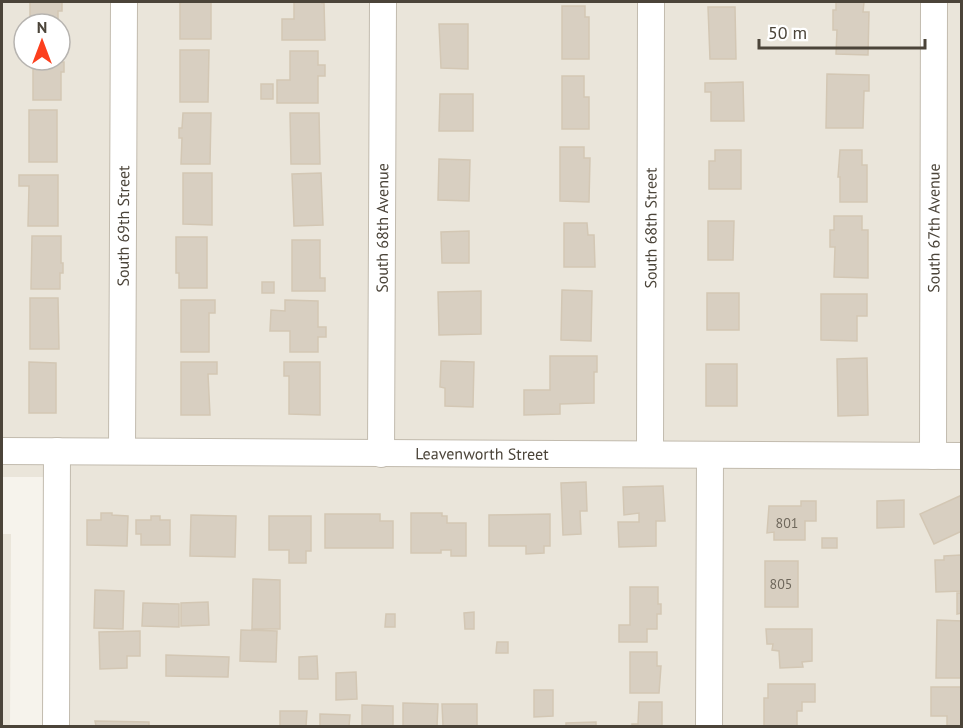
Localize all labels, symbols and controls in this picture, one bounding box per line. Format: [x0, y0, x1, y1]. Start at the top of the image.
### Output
north arrow [12, 12, 72, 72]
scale bar [759, 12, 926, 50]
text: N [37, 17, 47, 37]
text: 50 m [768, 21, 807, 44]
street label: South 68th Avenue [372, 163, 392, 293]
street label: South 67th Avenue [923, 163, 944, 293]
street label: South 69th Street [113, 165, 133, 287]
street label: South 68th Street [640, 167, 661, 289]
street label: Leavenworth Street [415, 443, 549, 464]
house number: 801 [776, 514, 798, 532]
house number: 805 [770, 575, 792, 593]

